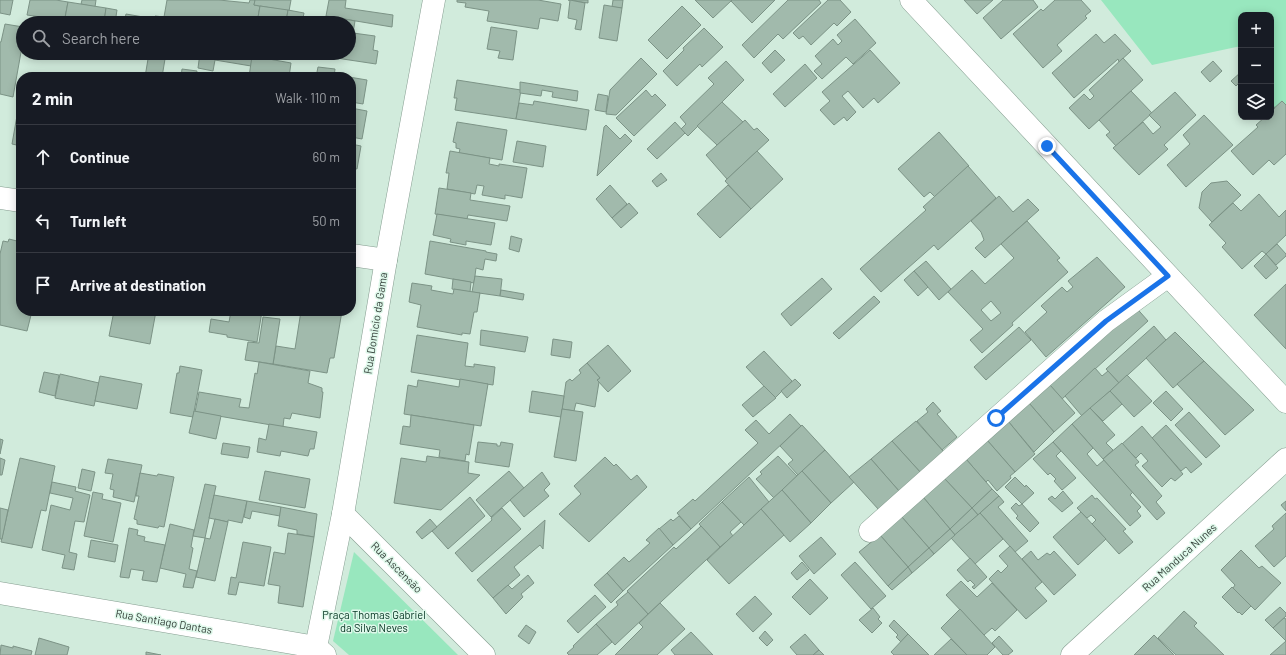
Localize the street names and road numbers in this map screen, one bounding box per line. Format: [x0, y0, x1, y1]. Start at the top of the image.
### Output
street label: Rua Domicio da Gama [361, 271, 389, 375]
street label: Rua Manduca Nunes [1139, 520, 1219, 594]
street label: Rua Ascensão [369, 539, 425, 595]
street label: Rua Santiago Dantas [115, 606, 213, 636]

